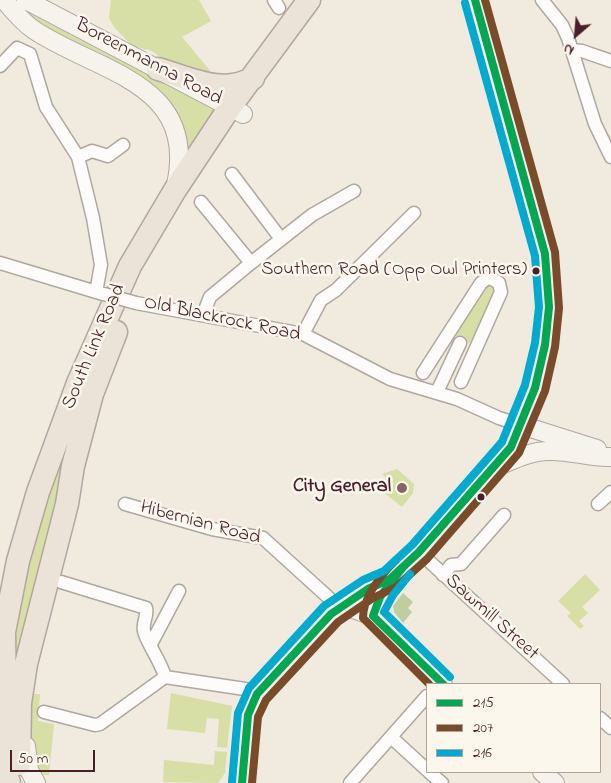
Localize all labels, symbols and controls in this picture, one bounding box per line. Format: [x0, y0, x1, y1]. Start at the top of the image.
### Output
north arrow [551, 10, 601, 60]
street label: Boreenmanna Road [70, 14, 226, 112]
text: N [560, 37, 578, 60]
place label: Southern Road (Opp Owl Printers) [261, 260, 527, 282]
marker: Southern Road (Opp Owl Printers) [531, 266, 541, 276]
street label: South Link Road [58, 281, 132, 413]
street label: Old Blackrock Road [141, 292, 303, 348]
place label: City General [293, 476, 391, 500]
marker: City General [395, 481, 409, 495]
unlabelled marker [476, 492, 486, 502]
street label: Hibernian Road [137, 496, 263, 552]
street label: Sawmill Street [439, 570, 543, 666]
legend [426, 683, 601, 773]
text: 215 [473, 692, 494, 714]
text: 207 [473, 717, 493, 739]
scale bar [12, 740, 98, 772]
text: 216 [473, 742, 492, 764]
text: 50 m [18, 748, 48, 770]

